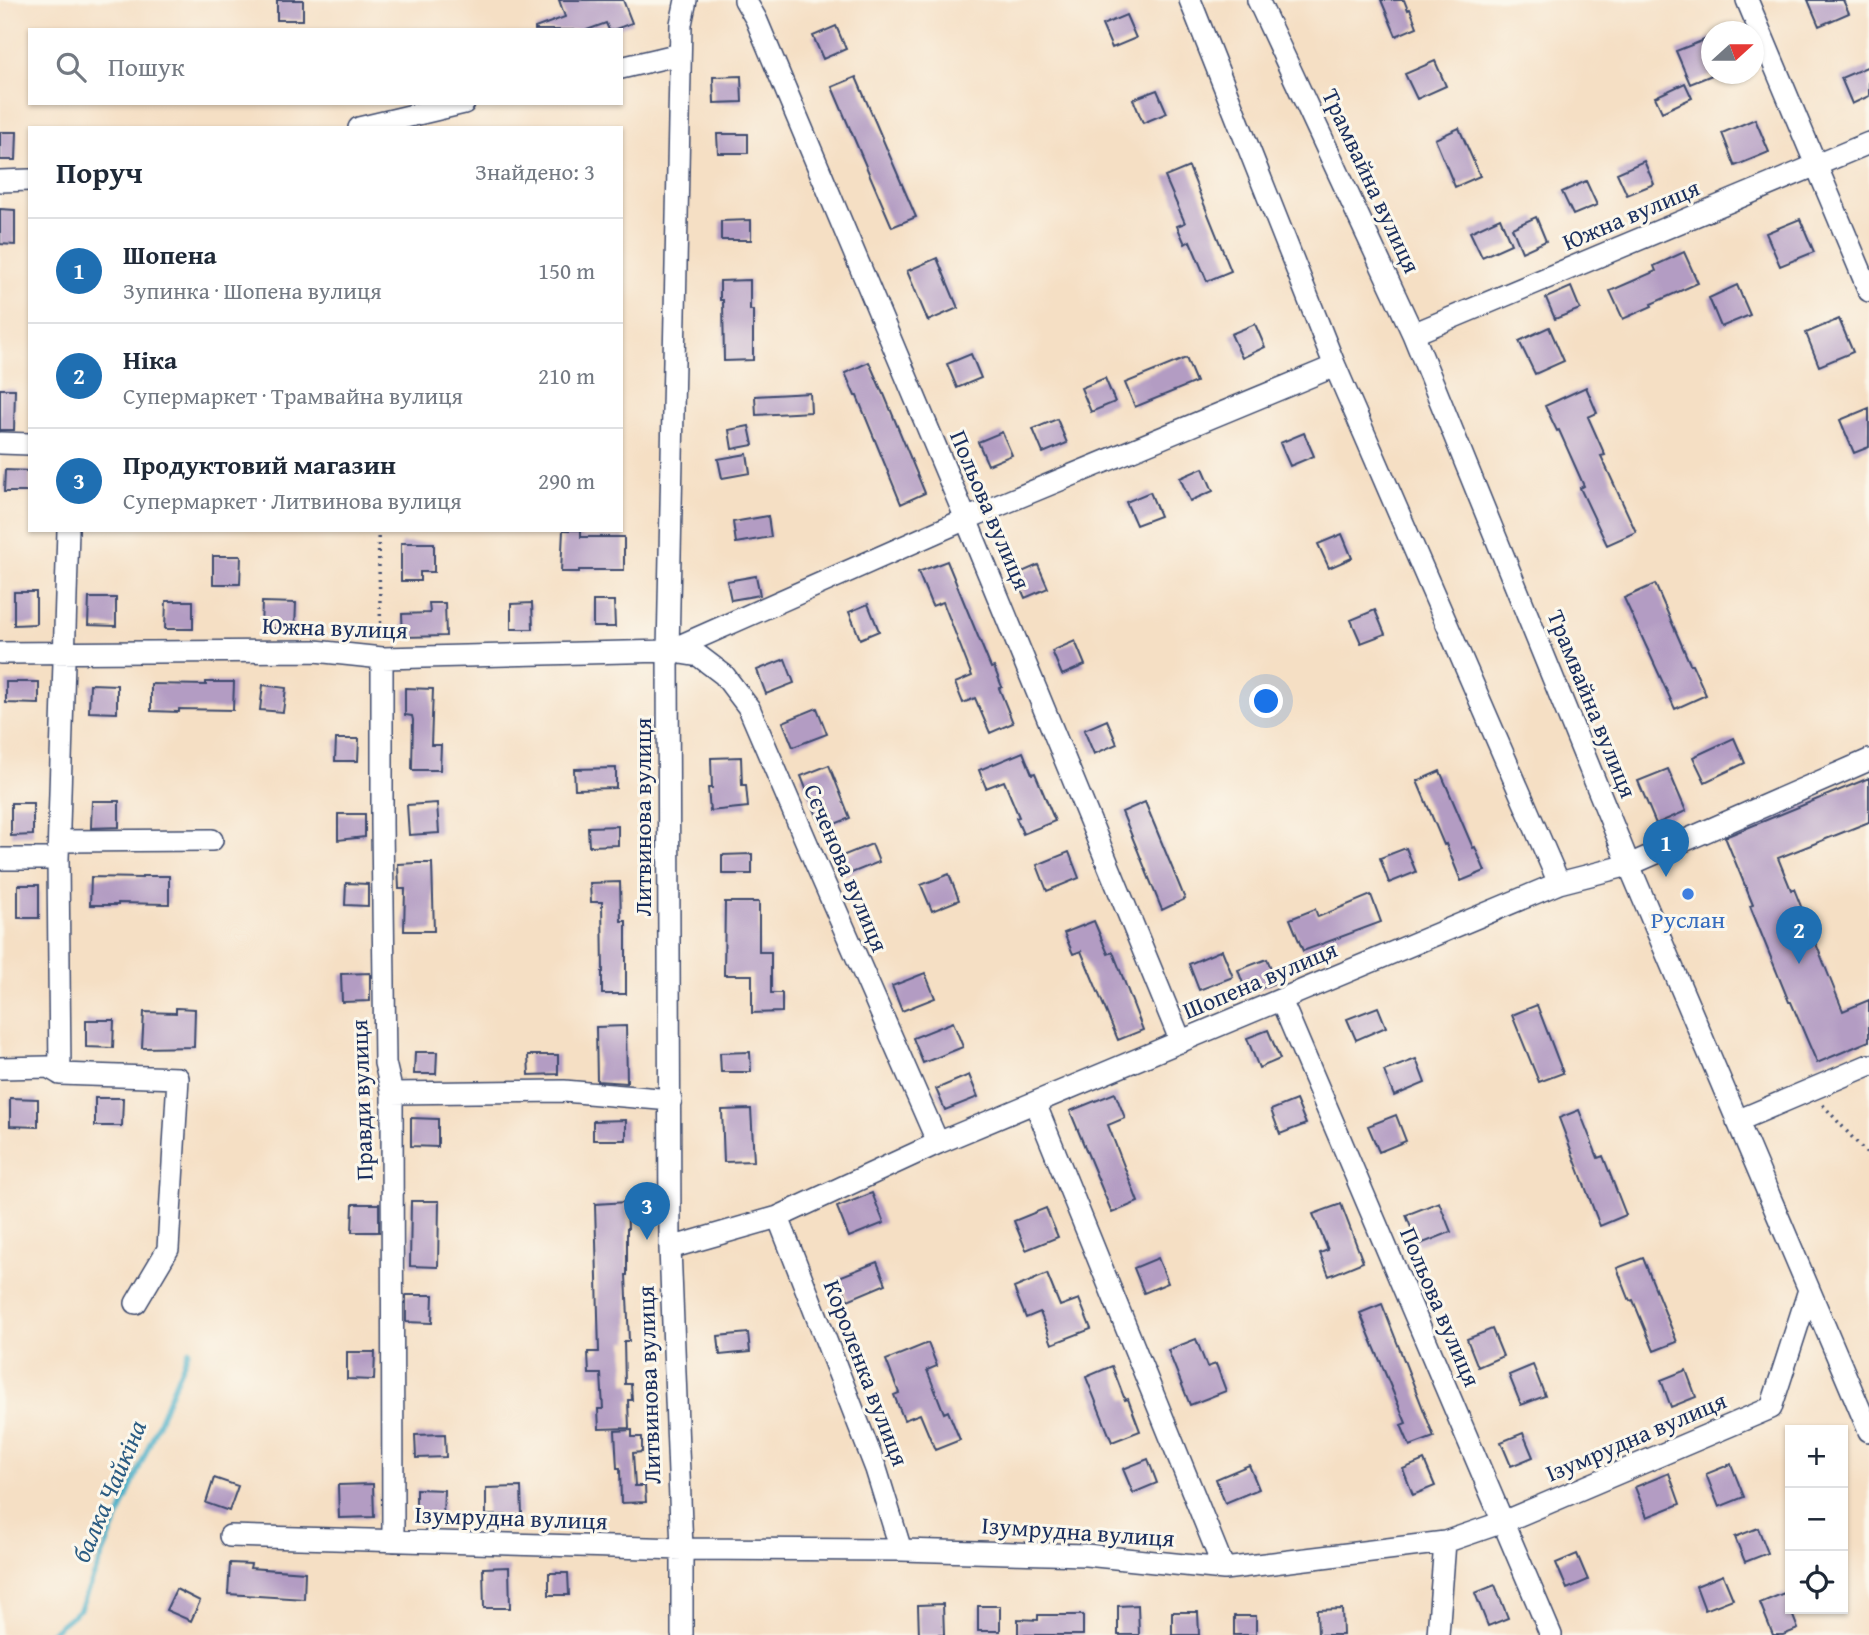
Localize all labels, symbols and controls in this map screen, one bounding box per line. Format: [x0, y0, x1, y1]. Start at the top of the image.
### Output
north arrow [1701, 21, 1764, 84]
search box [28, 28, 623, 105]
text: Пошук [108, 47, 185, 86]
icon: search [52, 48, 90, 86]
street label: Трамвайна вулиця [1313, 83, 1430, 279]
text: Поруч [56, 150, 143, 194]
text: Знайдено: 3 [475, 155, 595, 188]
street label: Южна вулиця [1557, 170, 1705, 259]
text: Шопена [123, 235, 217, 274]
text: 1 [73, 254, 85, 287]
text: 150 m [538, 254, 595, 287]
text: Зупинка · Шопена вулиця [123, 274, 382, 307]
text: Ніка [123, 340, 177, 379]
text: 2 [73, 359, 85, 392]
text: 210 m [538, 359, 595, 392]
text: Супермаркет · Трамвайна вулиця [123, 379, 463, 412]
street label: Польова вулиця [941, 425, 1040, 595]
text: Продуктовий магазин [123, 445, 396, 484]
text: 3 [73, 464, 85, 497]
text: 290 m [538, 464, 595, 497]
text: Супермаркет · Литвинова вулиця [123, 484, 462, 517]
street label: Трамвайна вулиця [1539, 604, 1646, 803]
street label: Южна вулиця [261, 607, 409, 648]
your location [1249, 684, 1283, 718]
street label: Литвинова вулиця [625, 718, 660, 916]
street label: Сєченова вулиця [795, 778, 898, 957]
pin: 1 [1643, 819, 1689, 877]
marker: Руслан [1680, 886, 1696, 902]
place label: Руслан [1651, 902, 1725, 937]
pin: 2 [1776, 906, 1822, 964]
street label: Шопена вулиця [1177, 931, 1343, 1028]
street label: Правди вулиця [341, 1019, 382, 1181]
pin: 3 [624, 1182, 670, 1240]
street label: Польова вулиця [1391, 1222, 1490, 1392]
street label: Короленка вулиця [815, 1275, 918, 1471]
street label: Литвинова вулиця [628, 1285, 669, 1485]
street label: Ізумрудна вулиця [1540, 1383, 1732, 1490]
water label: балка Чайкіна [61, 1414, 156, 1568]
map controls [1785, 1425, 1848, 1614]
button: + [1785, 1425, 1848, 1488]
button: − [1785, 1488, 1848, 1551]
street label: Ізумрудна вулиця [414, 1497, 608, 1538]
street label: Ізумрудна вулиця [980, 1507, 1176, 1556]
button: locate [1785, 1551, 1848, 1614]

